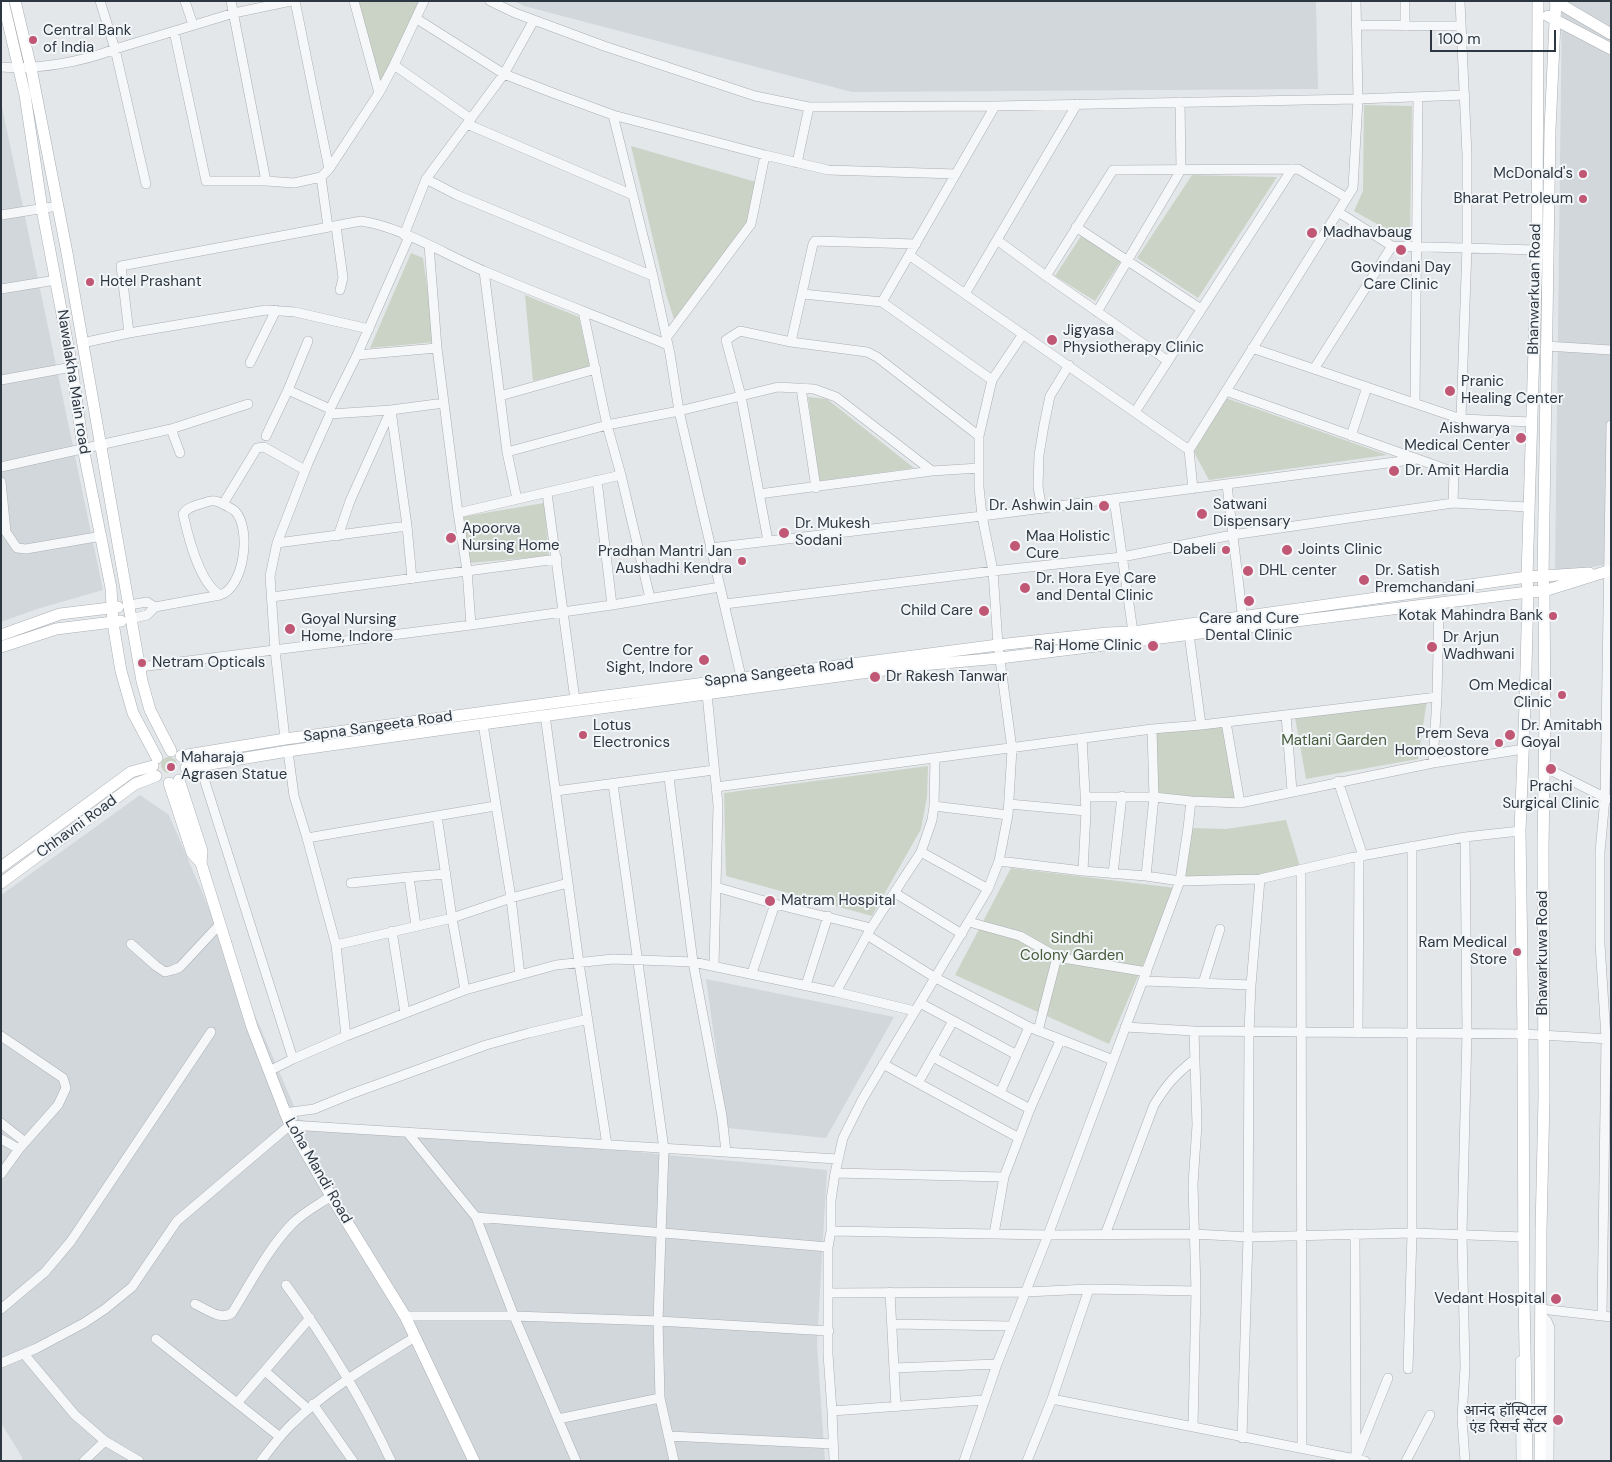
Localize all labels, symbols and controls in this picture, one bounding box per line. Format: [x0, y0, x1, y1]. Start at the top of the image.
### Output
scale bar [1432, 20, 1558, 52]
place label: Central Bank of India [43, 22, 131, 57]
text: 100 m [1438, 29, 1481, 49]
marker: Central Bank of India [27, 34, 39, 46]
place label: McDonald's [1493, 165, 1573, 183]
marker: McDonald's [1577, 168, 1589, 180]
place label: Bharat Petroleum [1453, 190, 1573, 208]
marker: Bharat Petroleum [1577, 193, 1589, 205]
street label: Bhanwarkuan Road [1525, 223, 1545, 355]
place label: Madhavbaug [1323, 224, 1412, 242]
marker: Madhavbaug [1305, 226, 1319, 240]
marker: Govindani Day Care Clinic [1394, 243, 1408, 257]
place label: Govindani Day Care Clinic [1351, 259, 1451, 294]
place label: Hotel Prashant [100, 273, 202, 291]
marker: Hotel Prashant [84, 276, 96, 288]
street label: Nawalakha Main road [53, 308, 93, 456]
place label: Jigyasa Physiotherapy Clinic [1063, 322, 1204, 357]
marker: Jigyasa Physiotherapy Clinic [1045, 333, 1059, 347]
place label: Pranic Healing Center [1461, 373, 1563, 408]
marker: Pranic Healing Center [1443, 384, 1457, 398]
place label: Aishwarya Medical Center [1404, 420, 1510, 455]
marker: Aishwarya Medical Center [1514, 431, 1528, 445]
place label: Dr. Amit Hardia [1405, 462, 1509, 480]
marker: Dr. Amit Hardia [1387, 464, 1401, 478]
place label: Satwani Dispensary [1213, 496, 1291, 531]
place label: Dr. Ashwin Jain [989, 497, 1093, 515]
marker: Dr. Ashwin Jain [1097, 499, 1111, 513]
marker: Satwani Dispensary [1195, 507, 1209, 521]
place label: Dr. Mukesh Sodani [795, 515, 870, 550]
place label: Apoorva Nursing Home [462, 520, 560, 555]
marker: Dr. Mukesh Sodani [777, 526, 791, 540]
place label: Maa Holistic Cure [1026, 528, 1110, 563]
marker: Apoorva Nursing Home [444, 531, 458, 545]
marker: Maa Holistic Cure [1008, 539, 1022, 553]
place label: Dabeli [1173, 541, 1216, 559]
place label: Joints Clinic [1298, 541, 1383, 559]
place label: Pradhan Mantri Jan Aushadhi Kendra [598, 543, 732, 578]
marker: Joints Clinic [1280, 543, 1294, 557]
marker: Dabeli [1220, 544, 1232, 556]
marker: Pradhan Mantri Jan Aushadhi Kendra [736, 555, 748, 567]
place label: DHL center [1259, 562, 1337, 580]
place label: Dr. Satish Premchandani [1375, 562, 1475, 597]
marker: DHL center [1241, 564, 1255, 578]
place label: Dr. Hora Eye Care and Dental Clinic [1036, 570, 1156, 605]
marker: Dr. Satish Premchandani [1357, 573, 1371, 587]
marker: Dr. Hora Eye Care and Dental Clinic [1018, 581, 1032, 595]
marker: Care and Cure Dental Clinic [1242, 594, 1256, 608]
place label: Child Care [901, 602, 973, 620]
marker: Child Care [977, 604, 991, 618]
place label: Kotak Mahindra Bank [1398, 607, 1543, 625]
place label: Care and Cure Dental Clinic [1199, 610, 1299, 645]
marker: Kotak Mahindra Bank [1547, 610, 1559, 622]
place label: Goyal Nursing Home, Indore [301, 611, 397, 646]
marker: Goyal Nursing Home, Indore [283, 622, 297, 636]
place label: Dr Arjun Wadhwani [1443, 629, 1515, 664]
place label: Raj Home Clinic [1034, 637, 1142, 655]
marker: Raj Home Clinic [1146, 639, 1160, 653]
marker: Dr Arjun Wadhwani [1425, 640, 1439, 654]
place label: Centre for Sight, Indore [606, 642, 693, 677]
marker: Centre for Sight, Indore [697, 653, 711, 667]
place label: Netram Opticals [152, 654, 265, 672]
street label: Sapna Sangeeta Road [703, 655, 855, 691]
marker: Netram Opticals [136, 657, 148, 669]
place label: Dr Rakesh Tanwar [886, 668, 1007, 686]
marker: Dr Rakesh Tanwar [868, 670, 882, 684]
place label: Om Medical Clinic [1469, 677, 1552, 712]
marker: Om Medical Clinic [1556, 689, 1568, 701]
street label: Sapna Sangeeta Road [302, 708, 454, 746]
place label: Lotus Electronics [593, 717, 670, 752]
place label: Dr. Amitabh Goyal [1521, 717, 1602, 752]
place label: Prem Seva Homoeostore [1395, 725, 1489, 760]
marker: Dr. Amitabh Goyal [1503, 728, 1517, 742]
marker: Lotus Electronics [577, 729, 589, 741]
park label: Matlani Garden [1281, 732, 1387, 750]
marker: Prem Seva Homoeostore [1493, 737, 1505, 749]
place label: Maharaja Agrasen Statue [181, 749, 287, 784]
marker: Maharaja Agrasen Statue [165, 761, 177, 773]
marker: Prachi Surgical Clinic [1544, 762, 1558, 776]
place label: Prachi Surgical Clinic [1502, 778, 1600, 813]
street label: Chhavni Road [33, 792, 121, 862]
street label: Bhawarkuwa Road [1534, 891, 1552, 1015]
place label: Matram Hospital [781, 892, 896, 910]
marker: Matram Hospital [763, 894, 777, 908]
park label: Sindhi Colony Garden [1020, 930, 1124, 965]
place label: Ram Medical Store [1419, 934, 1507, 969]
marker: Ram Medical Store [1511, 946, 1523, 958]
street label: Loha Mandi Road [281, 1115, 355, 1227]
place label: Vedant Hospital [1434, 1290, 1545, 1308]
marker: Vedant Hospital [1549, 1292, 1563, 1306]
place label: आनंद हॉस्पिटल एंड रिसर्च सेंटर [1464, 1402, 1547, 1437]
marker: आनंद हॉस्पिटल एंड रिसर्च सेंटर [1551, 1413, 1565, 1427]

